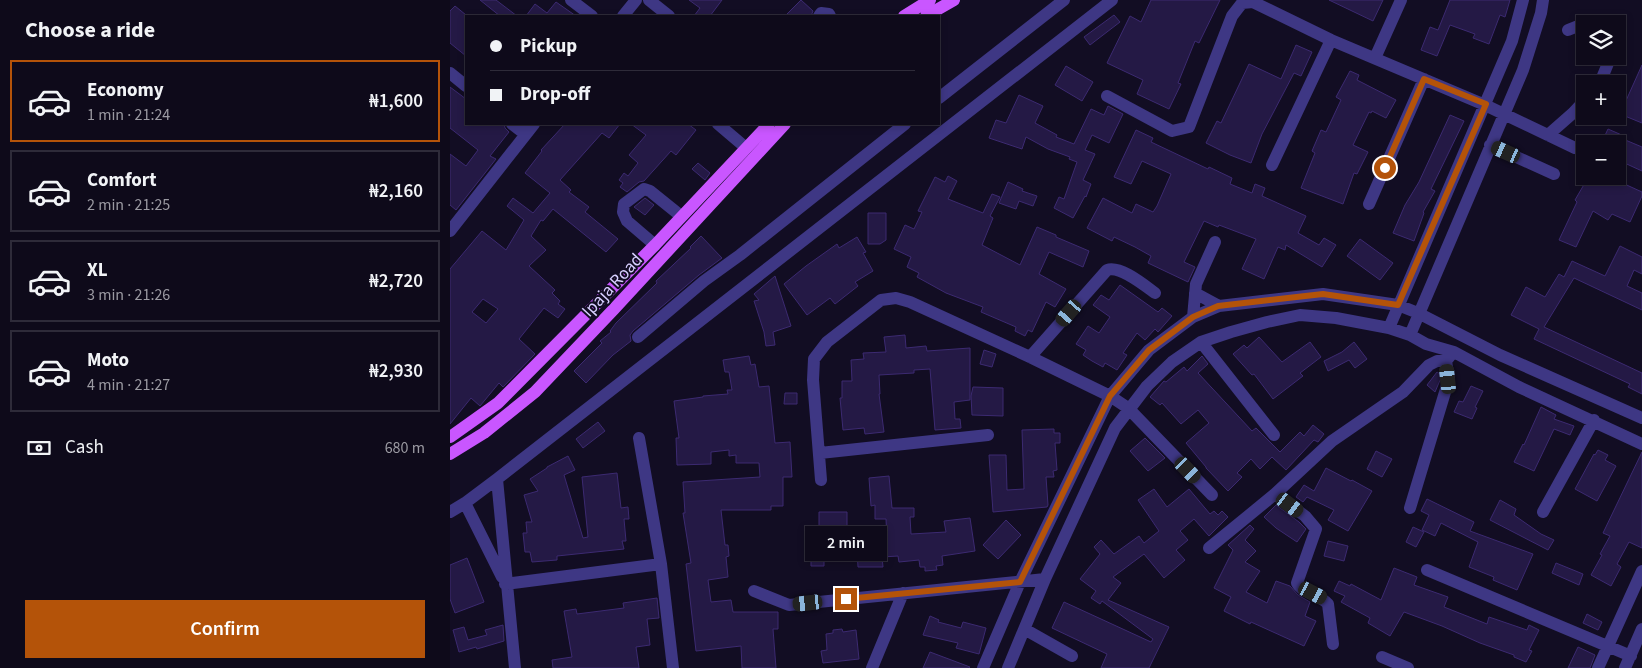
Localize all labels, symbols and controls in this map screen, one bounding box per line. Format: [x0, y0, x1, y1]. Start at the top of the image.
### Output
text: Choose a ride [25, 14, 155, 46]
map controls [1576, 15, 1626, 185]
button: layers [1576, 15, 1626, 65]
text: Pickup [520, 33, 577, 60]
button: + [1576, 75, 1626, 125]
text: Economy [87, 77, 164, 104]
icon: car [27, 79, 72, 124]
text: Drop-off [520, 81, 590, 108]
text: ₦1,600 [369, 88, 423, 115]
text: 1 min · 21:24 [87, 104, 170, 126]
button: − [1576, 135, 1626, 185]
car [1489, 139, 1522, 165]
route start [1374, 157, 1396, 179]
text: Comfort [87, 167, 157, 194]
icon: car [27, 169, 72, 214]
text: ₦2,160 [369, 178, 423, 205]
text: 2 min · 21:25 [87, 194, 170, 216]
street label: Ipaja Road [576, 248, 649, 323]
text: XL [87, 257, 108, 284]
icon: car [27, 259, 72, 304]
text: ₦2,720 [369, 268, 423, 295]
text: 3 min · 21:26 [87, 284, 170, 306]
car [1053, 297, 1084, 329]
text: Moto [87, 347, 129, 374]
icon: car [27, 349, 72, 394]
text: ₦2,930 [369, 358, 423, 385]
car [1438, 363, 1457, 395]
text: 4 min · 21:27 [87, 374, 170, 396]
icon: cash [25, 434, 53, 462]
text: Cash [65, 434, 104, 461]
text: 680 m [385, 437, 425, 459]
car [1172, 454, 1203, 486]
car [1273, 490, 1306, 520]
callout: 2 min [805, 526, 887, 562]
text: 2 min [827, 532, 865, 554]
car [1296, 579, 1329, 607]
route end [835, 588, 857, 610]
car [792, 594, 823, 612]
button: Confirm [25, 600, 425, 658]

